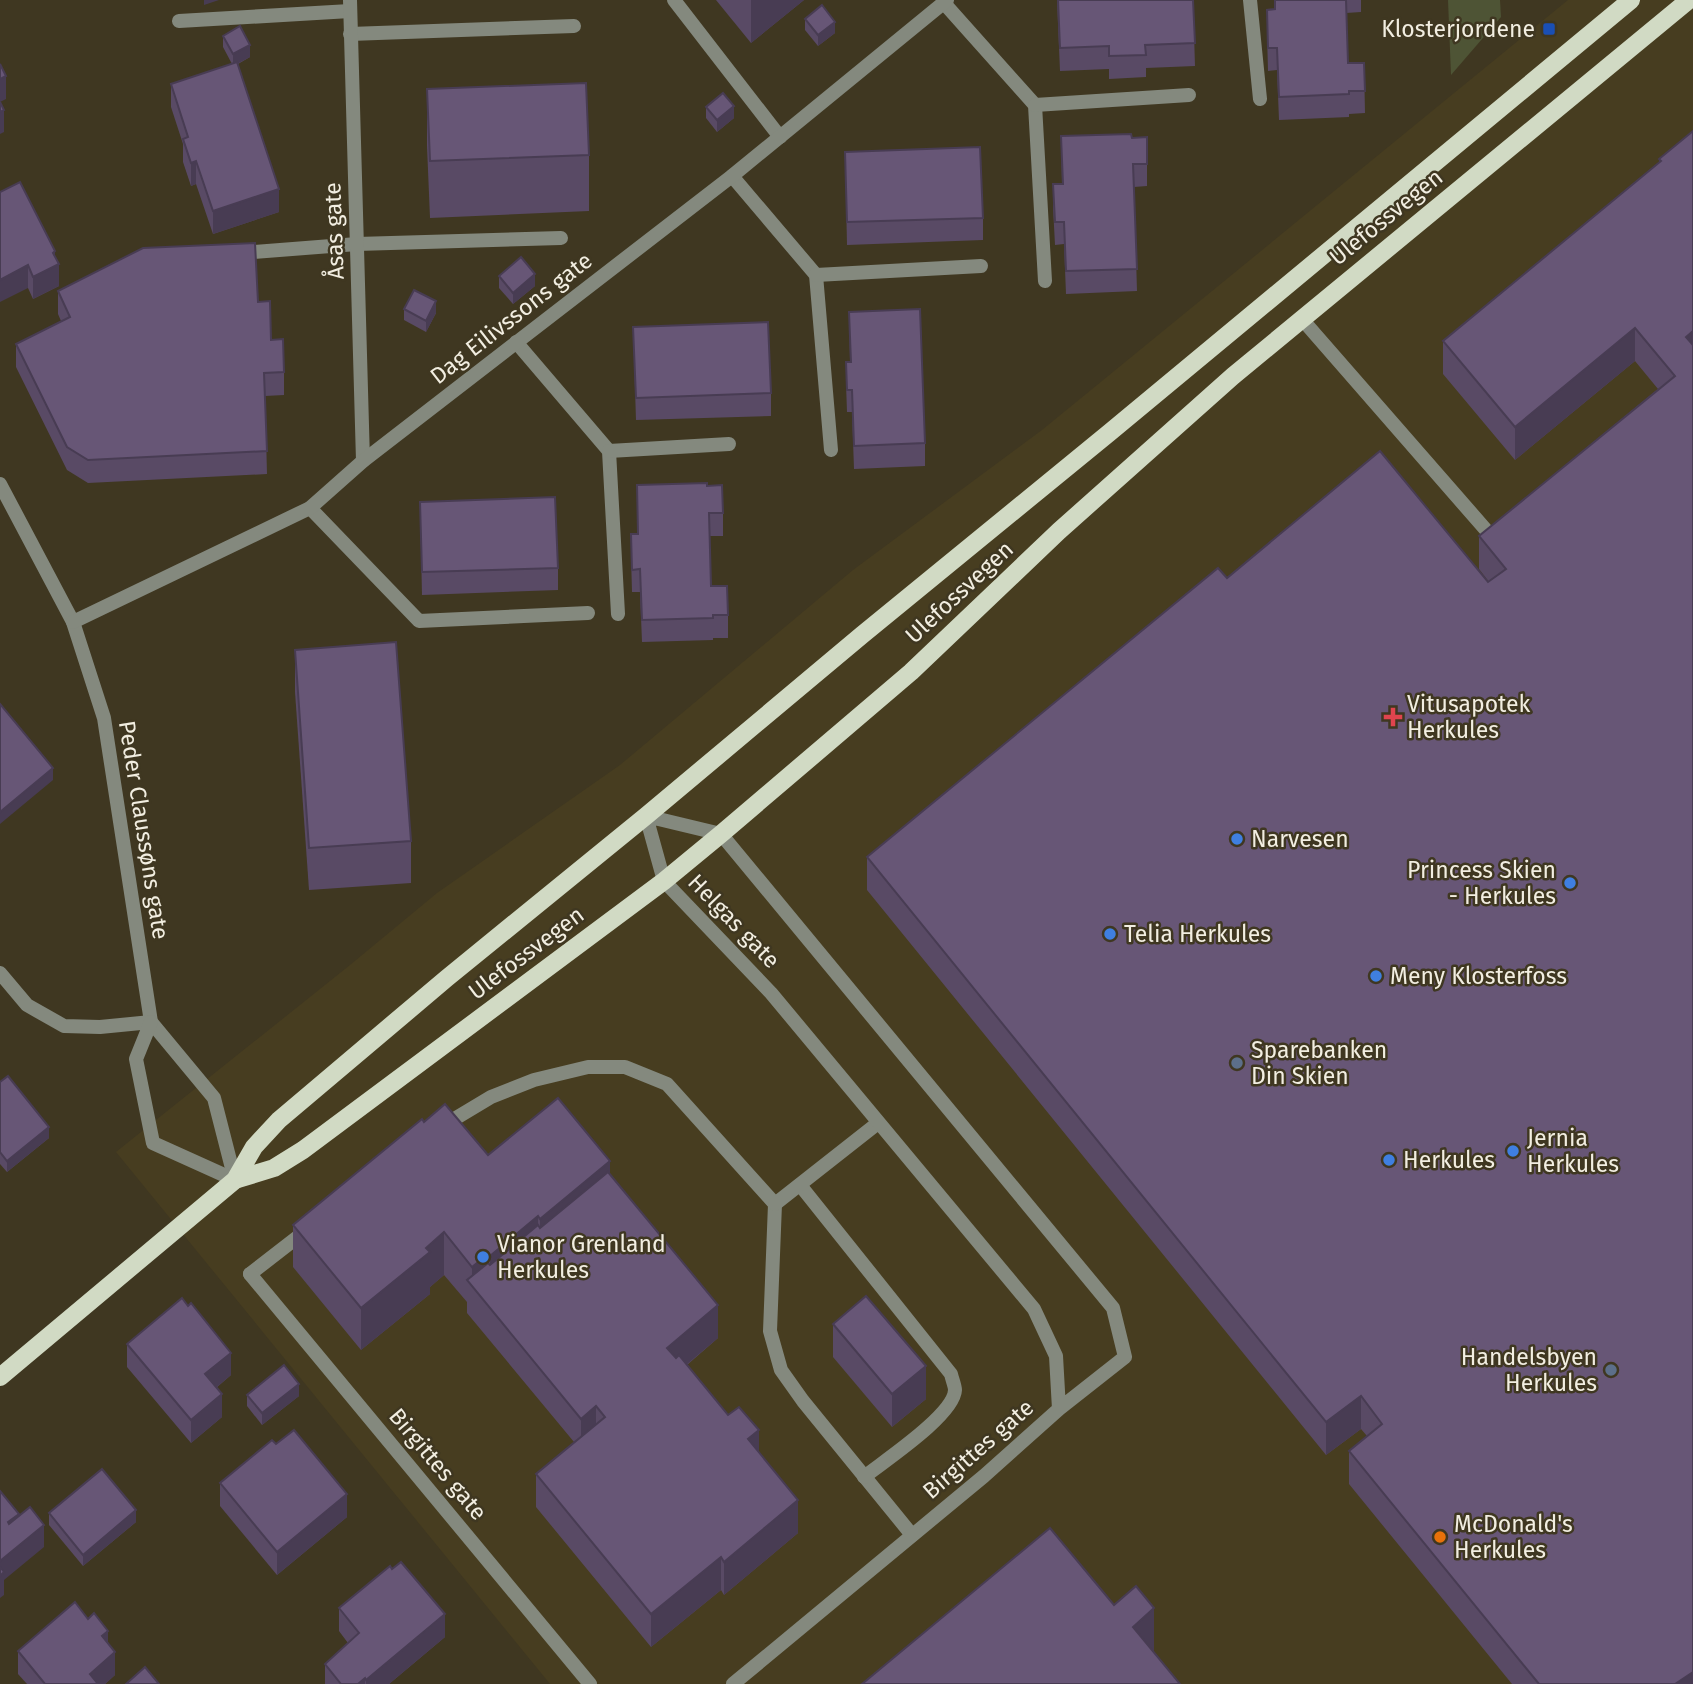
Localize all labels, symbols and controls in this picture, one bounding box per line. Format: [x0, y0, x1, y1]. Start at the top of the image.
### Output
place label: Klosterjordene [1381, 15, 1535, 43]
marker: Klosterjordene [1541, 21, 1557, 37]
street label: Ulefossvegen [1324, 163, 1448, 271]
street label: Åsas gate [316, 182, 350, 280]
street label: Dag Eilivssons gate [425, 246, 597, 390]
street label: Ulefossvegen [899, 535, 1019, 649]
place label: Vitusapotek Herkules [1407, 690, 1531, 744]
marker: Vitusapotek Herkules [1385, 709, 1401, 725]
street label: Peder Claussøns gate [113, 719, 175, 941]
place label: Narvesen [1251, 825, 1349, 853]
marker: Narvesen [1229, 831, 1245, 847]
place label: Princess Skien - Herkules [1407, 856, 1556, 910]
street label: Helgas gate [682, 868, 786, 974]
marker: Princess Skien - Herkules [1562, 875, 1578, 891]
street label: Ulefossvegen [463, 900, 589, 1006]
place label: Telia Herkules [1124, 920, 1271, 948]
marker: Telia Herkules [1102, 926, 1118, 942]
place label: Meny Klosterfoss [1390, 962, 1567, 990]
marker: Meny Klosterfoss [1368, 968, 1384, 984]
place label: Sparebanken Din Skien [1251, 1036, 1387, 1090]
marker: Sparebanken Din Skien [1229, 1055, 1245, 1071]
place label: Jernia Herkules [1527, 1124, 1619, 1178]
marker: Jernia Herkules [1505, 1143, 1521, 1159]
place label: Herkules [1403, 1146, 1495, 1174]
marker: Herkules [1381, 1152, 1397, 1168]
place label: Vianor Grenland Herkules [497, 1230, 666, 1284]
marker: Vianor Grenland Herkules [475, 1249, 491, 1265]
place label: Handelsbyen Herkules [1461, 1343, 1597, 1397]
marker: Handelsbyen Herkules [1603, 1362, 1619, 1378]
street label: Birgittes gate [917, 1393, 1039, 1505]
street label: Birgittes gate [383, 1402, 493, 1526]
place label: McDonald's Herkules [1454, 1510, 1573, 1564]
marker: McDonald's Herkules [1432, 1529, 1448, 1545]

